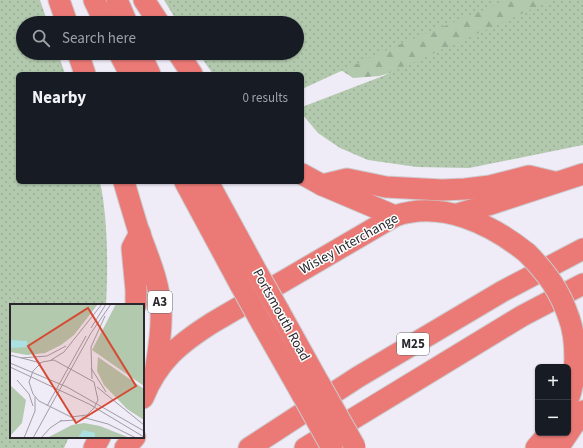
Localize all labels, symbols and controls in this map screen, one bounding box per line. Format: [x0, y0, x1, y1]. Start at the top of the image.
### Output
search box [16, 16, 304, 60]
icon: search [30, 27, 52, 49]
text: Search here [62, 28, 136, 49]
text: Nearby [32, 86, 86, 110]
text: 0 results [243, 89, 288, 107]
street label: Wisley Interchange [296, 208, 402, 279]
street label: Portsmouth Road [247, 265, 315, 365]
road number: A3 [148, 291, 172, 313]
inset map [10, 304, 144, 438]
road number: M25 [397, 333, 429, 355]
map controls [535, 364, 571, 436]
button: + [535, 364, 571, 400]
button: − [535, 400, 571, 436]

